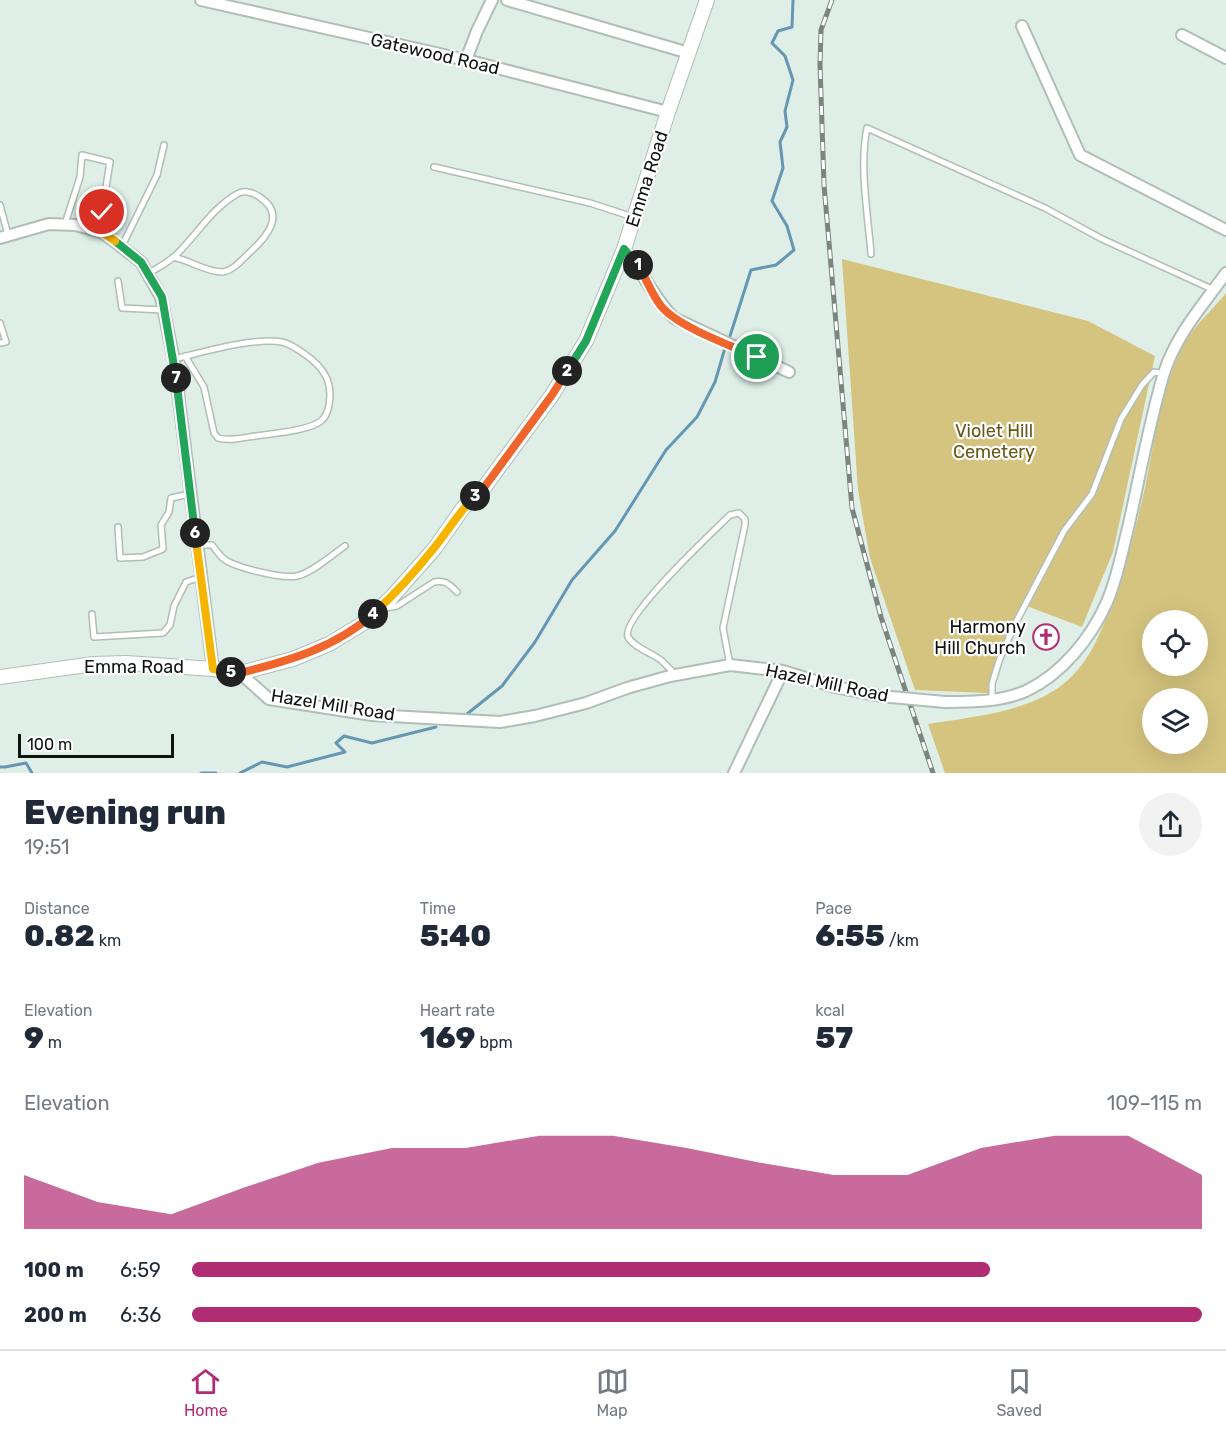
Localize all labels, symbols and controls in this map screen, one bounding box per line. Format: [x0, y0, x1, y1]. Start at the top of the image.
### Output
street label: Gatewood Road [368, 28, 502, 80]
street label: Emma Road [621, 128, 673, 230]
pin [76, 186, 127, 237]
icon: check [85, 195, 118, 228]
pin: 1 [623, 250, 653, 280]
text: 1 [634, 255, 642, 274]
pin [731, 331, 782, 382]
icon: arrive [740, 340, 773, 373]
pin: 2 [552, 356, 582, 386]
text: 2 [562, 361, 572, 380]
pin: 7 [161, 363, 191, 393]
text: 7 [171, 368, 181, 387]
park label: Violet Hill Cemetery [953, 420, 1035, 463]
pin: 3 [460, 481, 490, 511]
text: 3 [470, 486, 480, 505]
pin: 6 [180, 518, 210, 548]
text: 6 [190, 523, 200, 542]
pin: 4 [358, 599, 388, 629]
text: 4 [368, 604, 378, 623]
map controls [1142, 610, 1208, 754]
button: locate [1142, 610, 1208, 676]
place label: Harmony Hill Church [934, 616, 1026, 659]
church icon: Harmony Hill Church [1031, 622, 1061, 652]
street label: Emma Road [84, 656, 184, 678]
pin: 5 [216, 657, 246, 687]
street label: Hazel Mill Road [763, 659, 891, 707]
text: 5 [226, 662, 236, 681]
street label: Hazel Mill Road [269, 684, 397, 726]
button: layers [1142, 688, 1208, 754]
scale bar [18, 731, 174, 758]
text: 100 m [27, 735, 72, 754]
text: Evening run [24, 793, 226, 832]
button: share [1139, 793, 1202, 856]
text: 19:51 [24, 835, 70, 859]
text: Distance [24, 899, 90, 918]
text: Time [420, 899, 456, 918]
text: Pace [815, 899, 852, 918]
text: 0.82 [24, 918, 95, 954]
text: 5:40 [420, 918, 491, 954]
text: 6:55 [815, 918, 885, 954]
text: km [95, 931, 121, 950]
text: /km [885, 931, 919, 950]
text: Elevation [24, 1001, 93, 1020]
text: Heart rate [420, 1001, 495, 1020]
text: kcal [815, 1001, 845, 1020]
text: 9 [24, 1020, 44, 1056]
text: 169 [420, 1020, 475, 1056]
text: 57 [815, 1020, 853, 1056]
text: m [44, 1033, 62, 1052]
text: bpm [475, 1033, 513, 1052]
text: Elevation [24, 1091, 110, 1115]
text: 109–115 m [1107, 1091, 1202, 1115]
text: 100 m [24, 1258, 84, 1282]
text: 6:59 [120, 1258, 161, 1282]
text: 200 m [24, 1303, 87, 1327]
text: 6:36 [120, 1303, 161, 1327]
tab: Home [184, 1365, 228, 1420]
tab: Map [596, 1365, 629, 1420]
tab: Saved [996, 1365, 1042, 1420]

